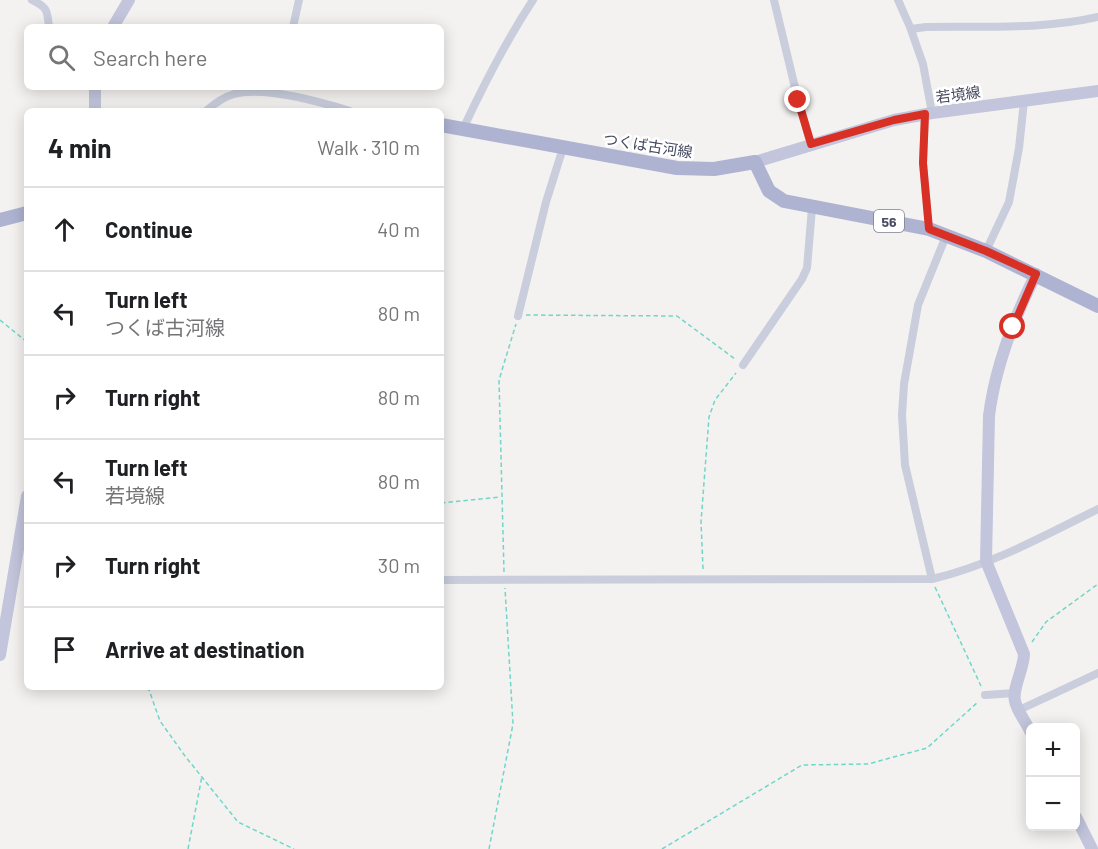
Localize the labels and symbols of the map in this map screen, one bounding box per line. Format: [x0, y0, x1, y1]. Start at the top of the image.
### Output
street label: 若境線 [934, 82, 982, 106]
route end [784, 86, 810, 112]
street label: つくば古河線 [602, 129, 694, 161]
road number: 56 [874, 210, 904, 232]
route start [999, 313, 1025, 339]

